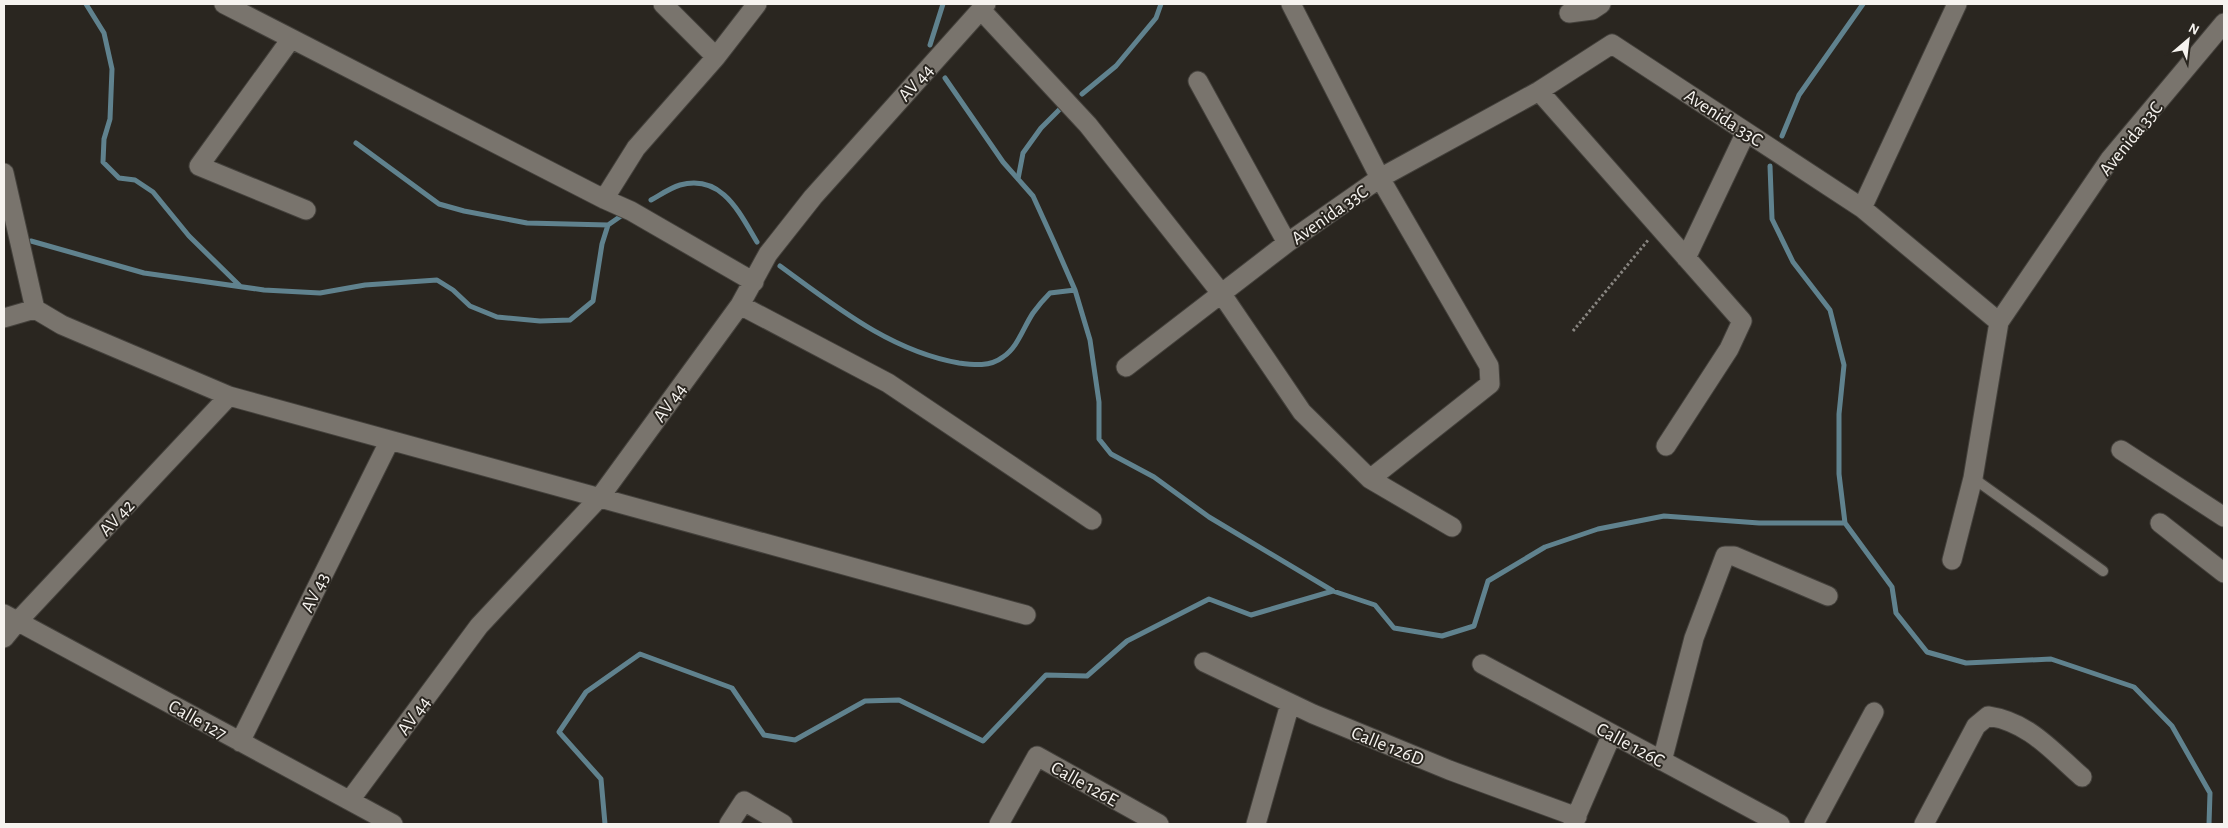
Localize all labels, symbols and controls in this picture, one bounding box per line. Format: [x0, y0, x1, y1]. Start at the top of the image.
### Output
north arrow [2163, 15, 2213, 65]
text: N [2186, 21, 2201, 38]
street label: AV 44 [895, 61, 937, 105]
street label: Avenida 33C [1681, 86, 1766, 150]
street label: Avenida 33C [2096, 98, 2167, 179]
street label: Avenida 33C [1288, 182, 1372, 248]
street label: AV 44 [650, 380, 690, 426]
street label: AV 42 [96, 496, 139, 540]
street label: AV 43 [298, 570, 333, 615]
street label: AV 44 [394, 693, 434, 739]
street label: Calle 127 [165, 697, 230, 744]
street label: Calle 126C [1593, 720, 1667, 771]
street label: Calle 126D [1348, 723, 1426, 769]
street label: Calle 126E [1048, 758, 1121, 810]

